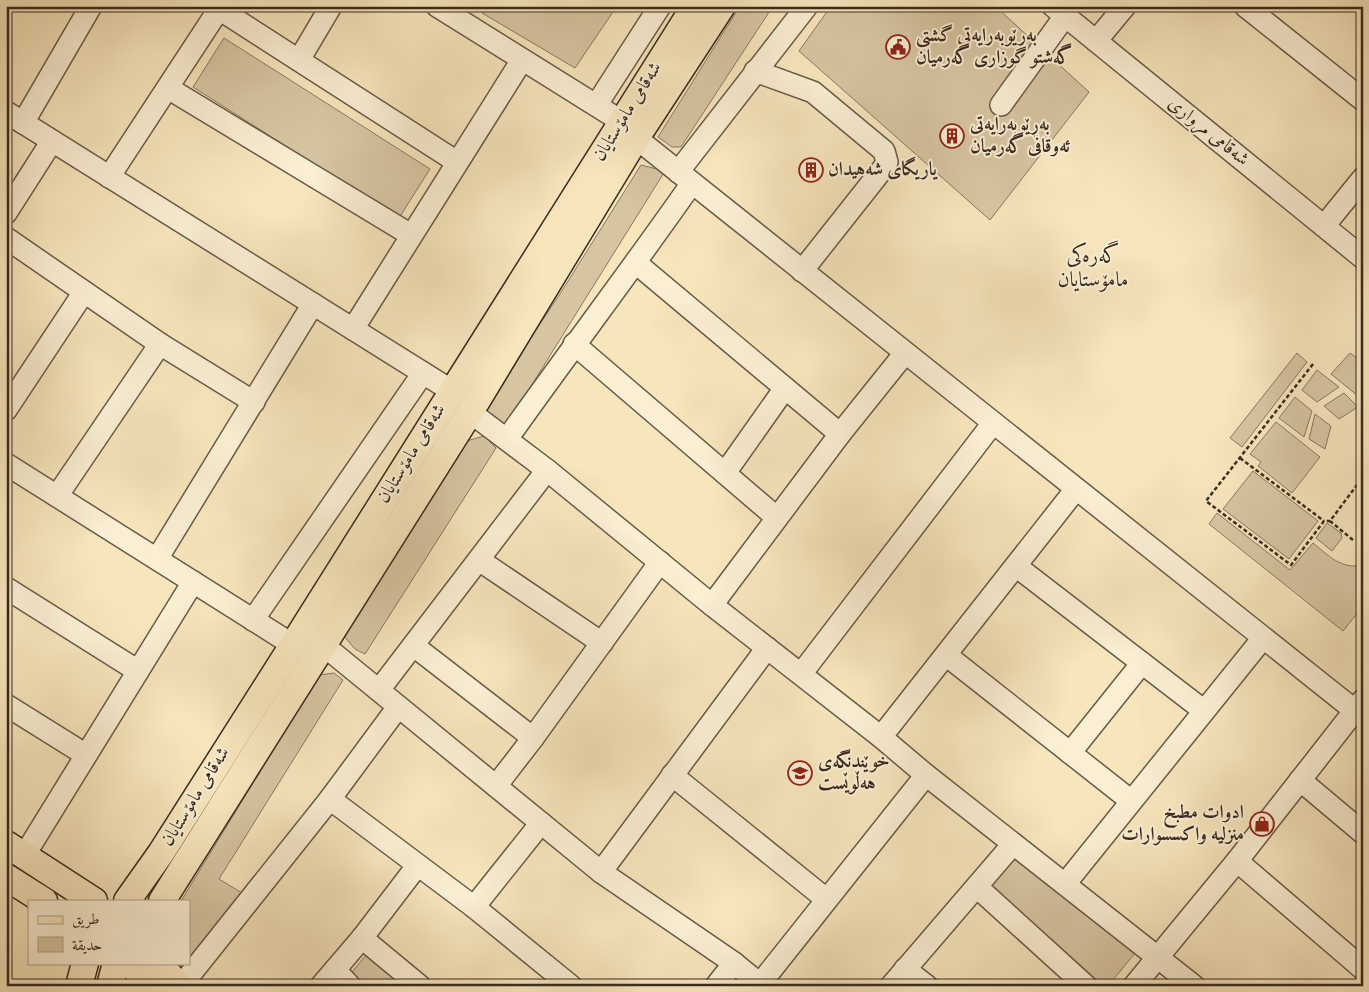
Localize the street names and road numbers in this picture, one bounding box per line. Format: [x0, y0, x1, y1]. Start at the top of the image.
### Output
street label: شەقامی مامۆستایان [587, 57, 669, 167]
street label: شەقامی مرواری [1162, 91, 1254, 173]
street label: شەقامی مامۆستایان [371, 399, 453, 509]
street label: شەقامی مامۆستایان [155, 742, 237, 852]

